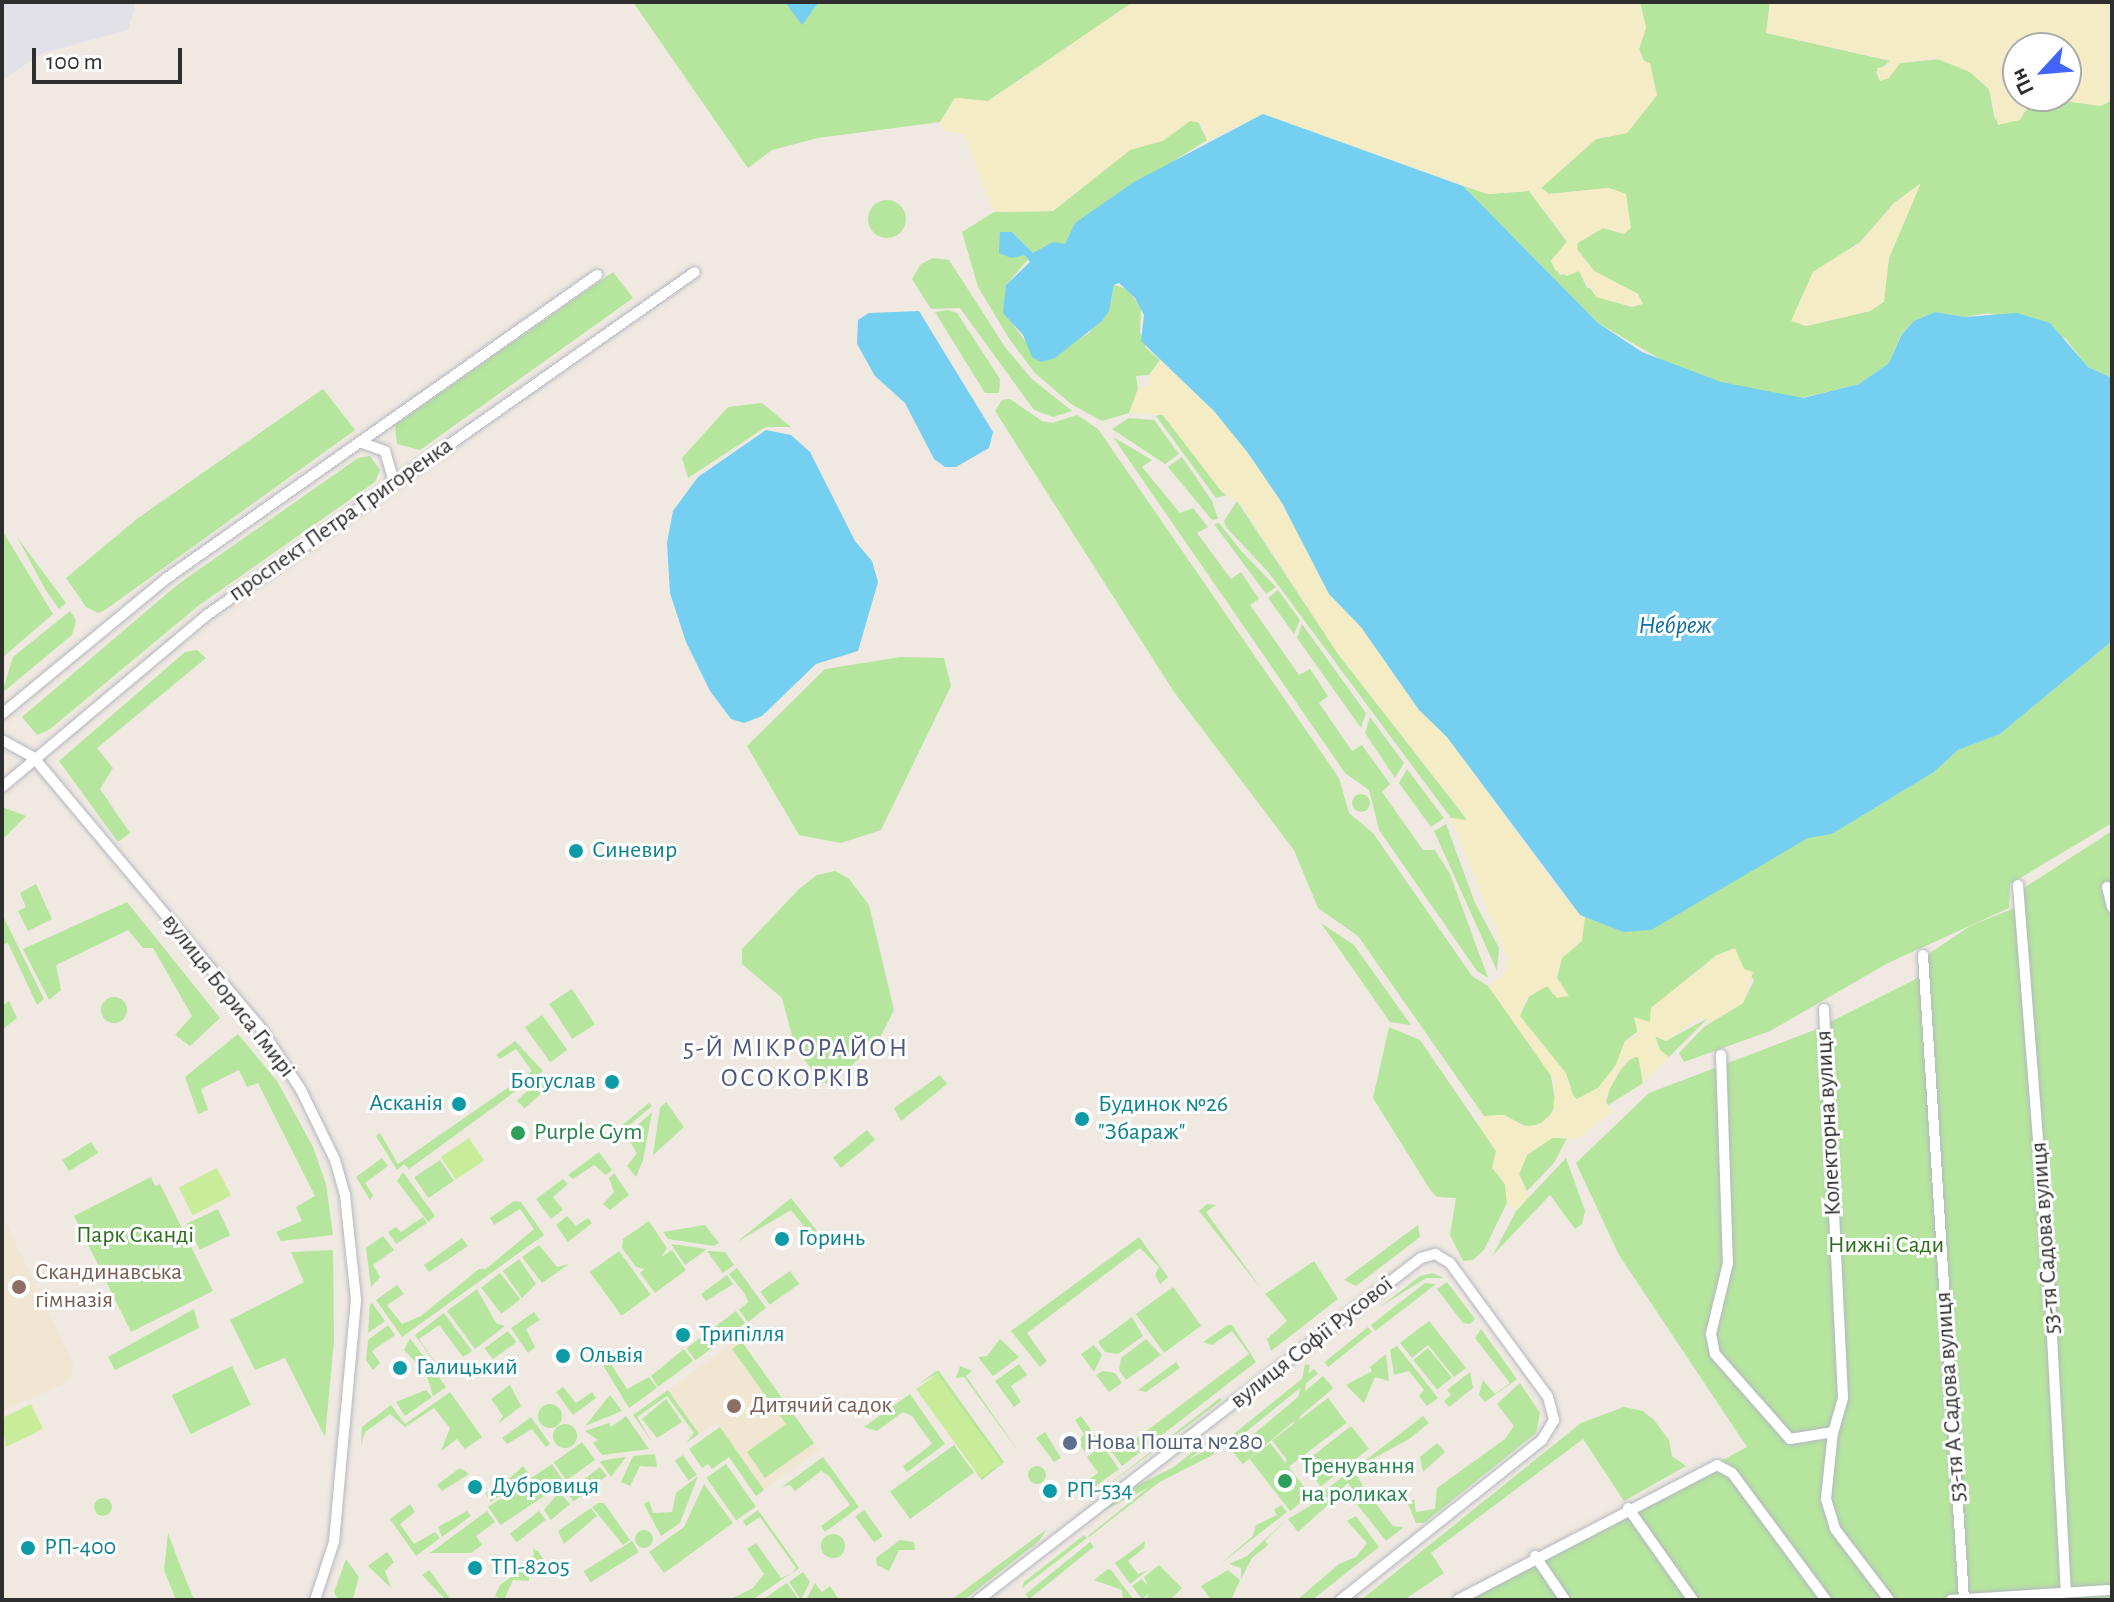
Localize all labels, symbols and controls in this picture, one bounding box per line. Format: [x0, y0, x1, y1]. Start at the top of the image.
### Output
scale bar [36, 32, 186, 82]
north arrow [2002, 32, 2082, 112]
text: 100 m [46, 50, 103, 74]
text: Пн [2006, 65, 2038, 99]
street label: проспект Петра Григоренка [223, 432, 459, 608]
water label: Небреж [1638, 610, 1712, 642]
place label: Синевир [592, 837, 677, 865]
marker: Синевир [567, 842, 585, 860]
street label: вулиця Бориса Гмирі [155, 908, 301, 1084]
street label: Колекторна вулиця [1810, 1029, 1848, 1217]
district label: 5-Й МІКРОРАЙОН ОСОКОРКІВ [683, 1033, 909, 1094]
place label: Богуслав [510, 1068, 596, 1096]
marker: Богуслав [603, 1073, 621, 1091]
place label: Асканія [369, 1090, 443, 1118]
place label: Будинок №26 "Збараж" [1098, 1091, 1228, 1147]
marker: Асканія [450, 1095, 468, 1113]
marker: Будинок №26 "Збараж" [1073, 1110, 1091, 1128]
place label: Purple Gym [534, 1119, 642, 1147]
marker: Purple Gym [509, 1124, 527, 1142]
street label: 53-тя Садова вулиця [2025, 1141, 2067, 1335]
park label: Парк Сканді [76, 1222, 194, 1250]
place label: Горинь [798, 1225, 865, 1253]
marker: Горинь [773, 1230, 791, 1248]
park label: Нижні Сади [1828, 1232, 1944, 1260]
place label: Скандинавська гімназія [35, 1259, 182, 1315]
street label: вулиця Софії Русової [1225, 1271, 1399, 1415]
marker: Скандинавська гімназія [10, 1278, 28, 1296]
street label: 53-тя А Садова вулиця [1929, 1291, 1973, 1503]
place label: Трипілля [699, 1321, 785, 1349]
marker: Трипілля [674, 1326, 692, 1344]
place label: Ольвія [579, 1342, 643, 1370]
marker: Ольвія [554, 1347, 572, 1365]
place label: Галицький [416, 1354, 518, 1382]
marker: Галицький [391, 1359, 409, 1377]
place label: Дитячий садок [750, 1392, 892, 1420]
marker: Дитячий садок [725, 1397, 743, 1415]
place label: Нова Пошта №280 [1086, 1429, 1263, 1457]
marker: Нова Пошта №280 [1061, 1434, 1079, 1452]
place label: Тренування на роликах [1301, 1453, 1415, 1509]
marker: Тренування на роликах [1276, 1472, 1294, 1490]
place label: Дубровиця [491, 1473, 599, 1501]
place label: РП-534 [1066, 1477, 1133, 1505]
marker: Дубровиця [466, 1478, 484, 1496]
marker: РП-534 [1041, 1482, 1059, 1500]
place label: РП-400 [44, 1534, 116, 1562]
marker: РП-400 [19, 1539, 37, 1557]
place label: ТП-8205 [491, 1554, 570, 1582]
marker: ТП-8205 [466, 1559, 484, 1577]

